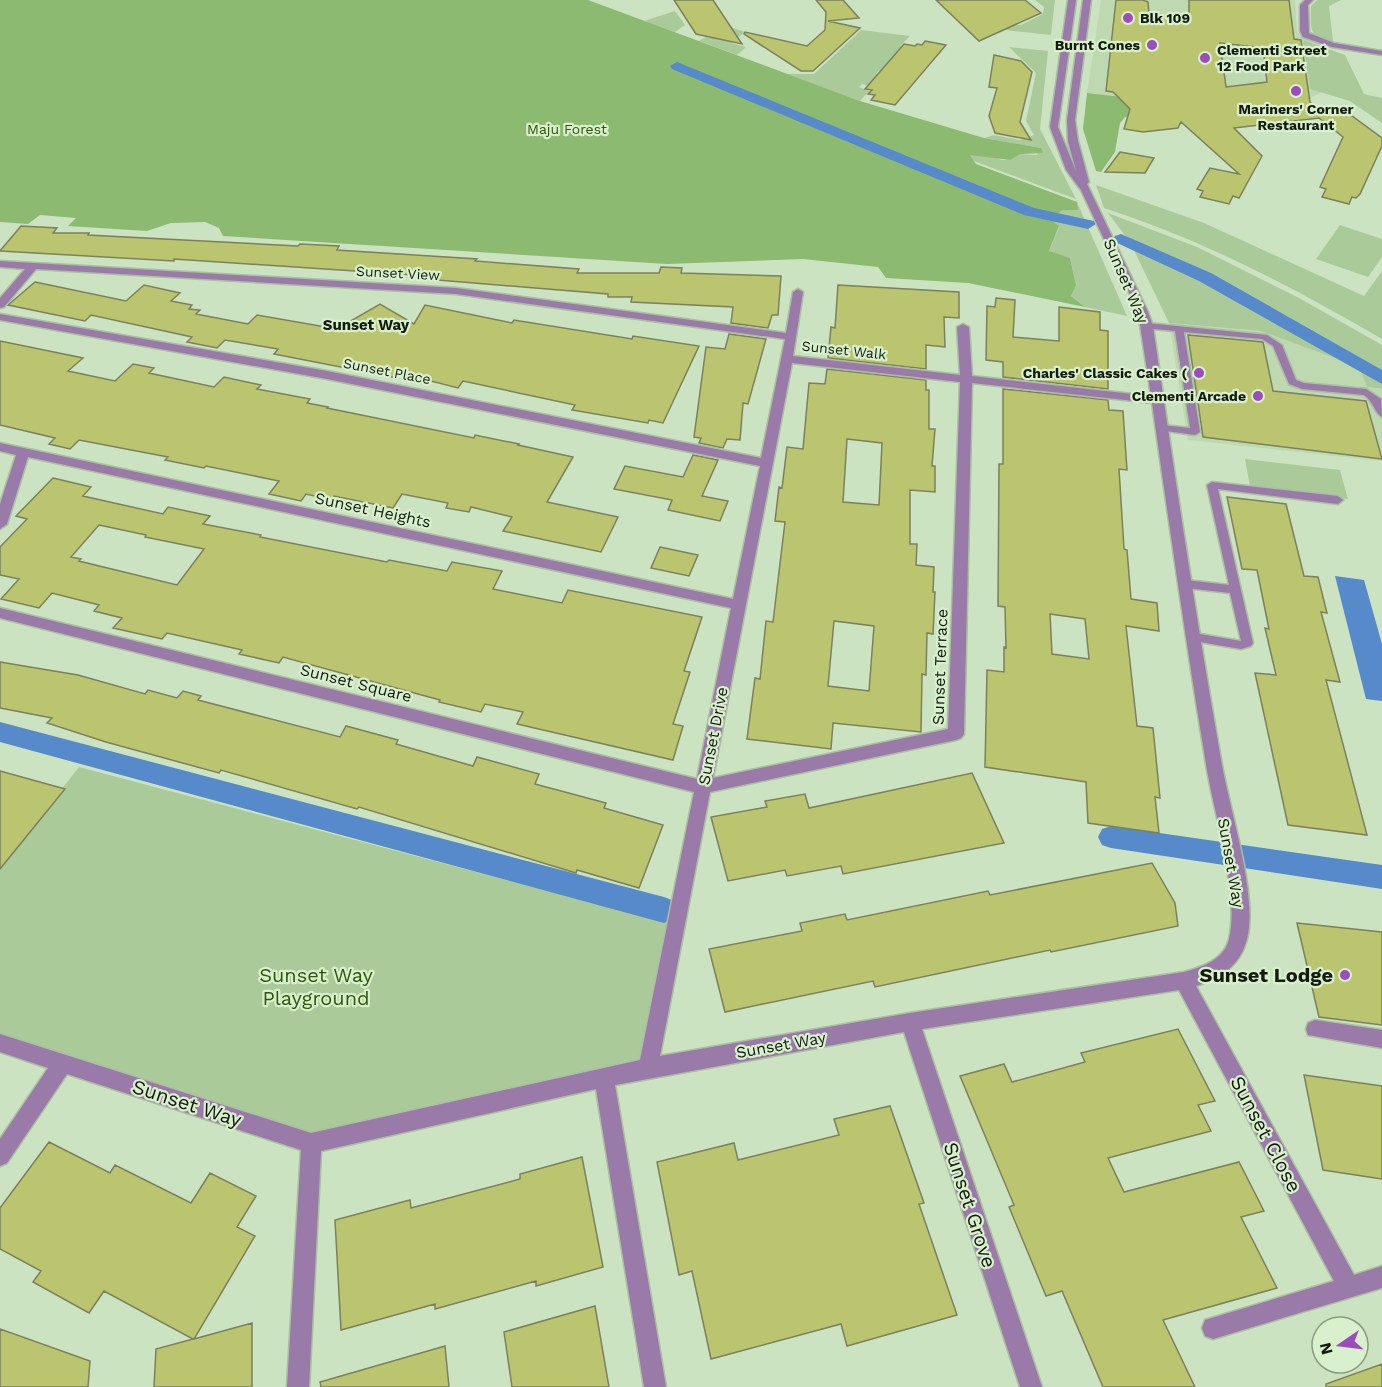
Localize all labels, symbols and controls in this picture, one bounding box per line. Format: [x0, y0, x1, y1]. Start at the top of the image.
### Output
place label: Blk 109 [1140, 10, 1190, 26]
marker: Blk 109 [1121, 11, 1135, 25]
place label: Burnt Cones [1055, 37, 1141, 53]
marker: Burnt Cones [1145, 38, 1159, 52]
place label: Clementi Street 12 Food Park [1217, 42, 1327, 74]
marker: Clementi Street 12 Food Park [1198, 51, 1212, 65]
marker: Mariners' Corner Restaurant [1289, 84, 1303, 98]
place label: Mariners' Corner Restaurant [1238, 101, 1354, 133]
park label: Maju Forest [527, 121, 607, 137]
street label: Sunset Way [1100, 236, 1153, 327]
street label: Sunset View [356, 263, 441, 283]
district label: Sunset Way [323, 316, 410, 334]
street label: Sunset Walk [801, 338, 887, 362]
street label: Sunset Place [342, 355, 432, 387]
place label: Charles' Classic Cakes ( [1023, 365, 1188, 381]
marker: Charles' Classic Cakes ( [1192, 366, 1206, 380]
place label: Clementi Arcade [1132, 388, 1246, 404]
marker: Clementi Arcade [1251, 389, 1265, 403]
street label: Sunset Heights [313, 488, 433, 532]
street label: Sunset Terrace [928, 609, 952, 725]
street label: Sunset Square [298, 660, 414, 706]
street label: Sunset Drive [694, 685, 732, 787]
street label: Sunset Way [1214, 817, 1248, 910]
park label: Sunset Way Playground [259, 963, 373, 1010]
place label: Sunset Lodge [1200, 963, 1333, 987]
marker: Sunset Lodge [1338, 968, 1352, 982]
street label: Sunset Way [735, 1028, 828, 1062]
street label: Sunset Close [1225, 1072, 1307, 1196]
street label: Sunset Way [129, 1074, 245, 1132]
street label: Sunset Grove [938, 1139, 1002, 1271]
north arrow [1310, 1315, 1370, 1375]
text: N [1315, 1340, 1337, 1357]

